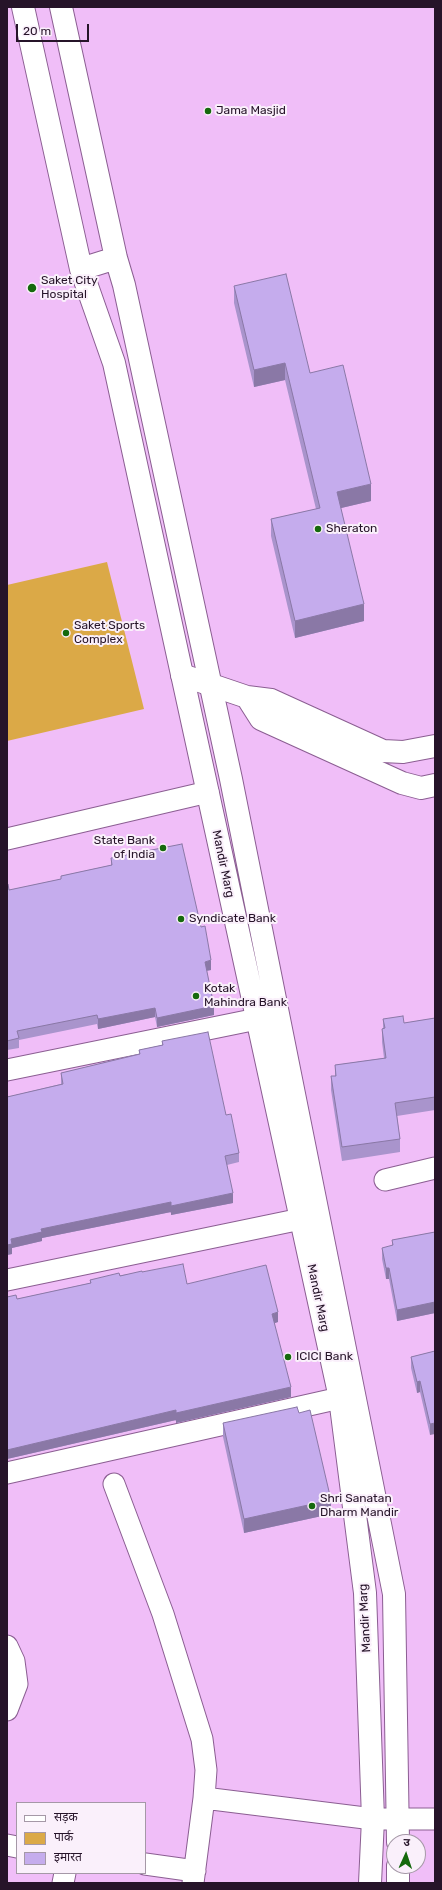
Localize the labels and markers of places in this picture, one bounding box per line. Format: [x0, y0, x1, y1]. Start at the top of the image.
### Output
place label: Jama Masjid [216, 104, 286, 118]
marker: Jama Masjid [203, 106, 213, 116]
place label: Saket City Hospital [41, 274, 98, 302]
marker: Saket City Hospital [26, 282, 38, 294]
place label: Sheraton [326, 522, 377, 536]
marker: Sheraton [313, 524, 323, 534]
place label: Saket Sports Complex [74, 619, 145, 647]
marker: Saket Sports Complex [61, 628, 71, 638]
place label: State Bank of India [94, 834, 155, 862]
marker: State Bank of India [158, 843, 168, 853]
place label: Syndicate Bank [189, 912, 276, 926]
marker: Syndicate Bank [176, 914, 186, 924]
place label: Kotak Mahindra Bank [204, 982, 287, 1010]
marker: Kotak Mahindra Bank [191, 991, 201, 1001]
place label: ICICI Bank [296, 1350, 353, 1364]
marker: ICICI Bank [283, 1352, 293, 1362]
place label: Shri Sanatan Dharm Mandir [320, 1492, 398, 1520]
marker: Shri Sanatan Dharm Mandir [307, 1501, 317, 1511]

